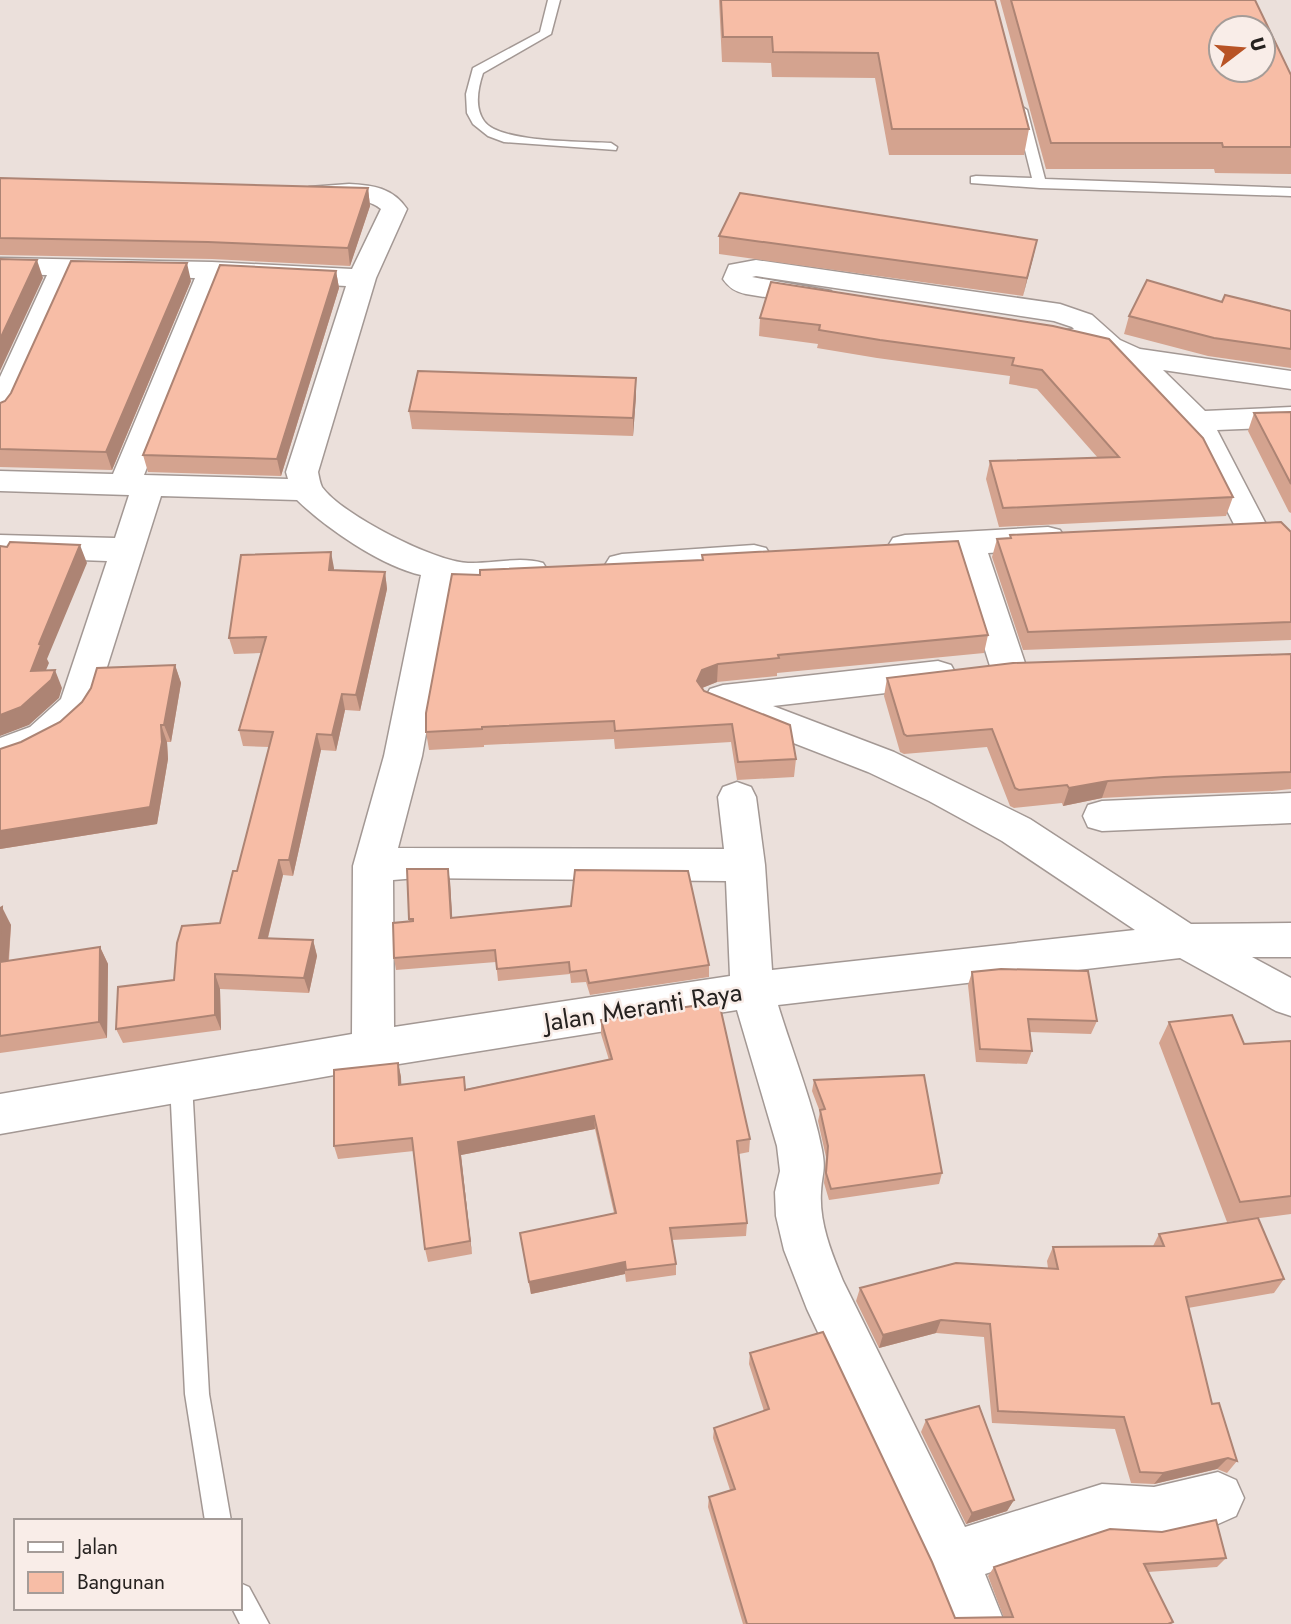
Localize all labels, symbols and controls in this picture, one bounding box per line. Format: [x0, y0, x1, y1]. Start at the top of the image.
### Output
north arrow [1207, 14, 1277, 84]
text: U [1243, 34, 1273, 55]
street label: Jalan Meranti Raya [538, 973, 745, 1042]
legend [14, 1519, 242, 1610]
text: Jalan [74, 1532, 118, 1562]
text: Bangunan [77, 1567, 165, 1597]

